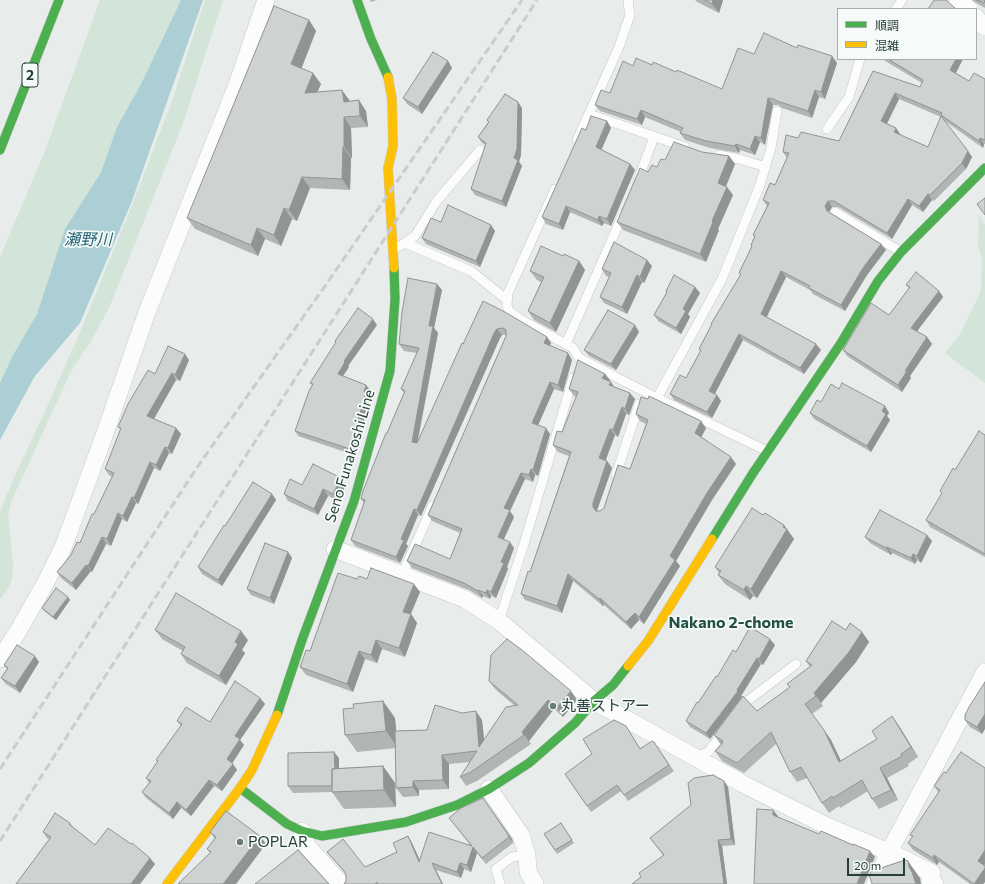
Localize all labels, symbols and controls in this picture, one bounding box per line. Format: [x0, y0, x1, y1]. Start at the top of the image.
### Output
legend [837, 8, 977, 60]
text: 順調 [875, 18, 899, 32]
text: 混雑 [875, 38, 899, 52]
road number: 2 [22, 63, 38, 87]
water label: 瀬野川 [64, 230, 112, 250]
street label: Seno Funakoshi Line [321, 387, 379, 525]
district label: Nakano 2-chome [669, 613, 793, 633]
place label: 丸善ストアー [561, 697, 650, 715]
marker: 丸善ストアー [548, 701, 558, 711]
place label: POPLAR [248, 833, 308, 851]
marker: POPLAR [235, 837, 245, 847]
scale bar [849, 850, 907, 876]
text: 20 m [854, 858, 881, 872]

